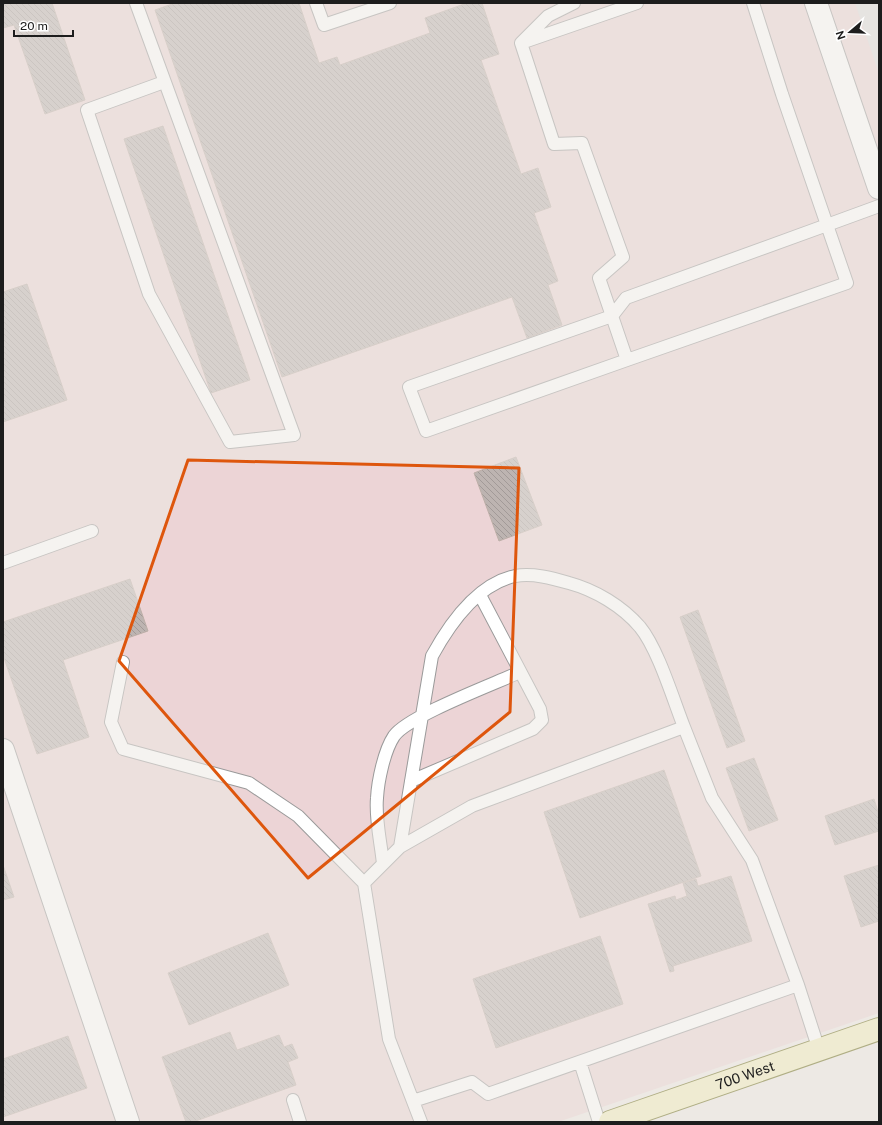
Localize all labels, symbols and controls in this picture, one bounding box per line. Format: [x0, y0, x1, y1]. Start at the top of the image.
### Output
scale bar [14, 12, 73, 38]
north arrow [830, 12, 870, 52]
text: 20 m [20, 19, 48, 33]
text: N [833, 29, 848, 41]
street label: 700 West [714, 1058, 777, 1093]

